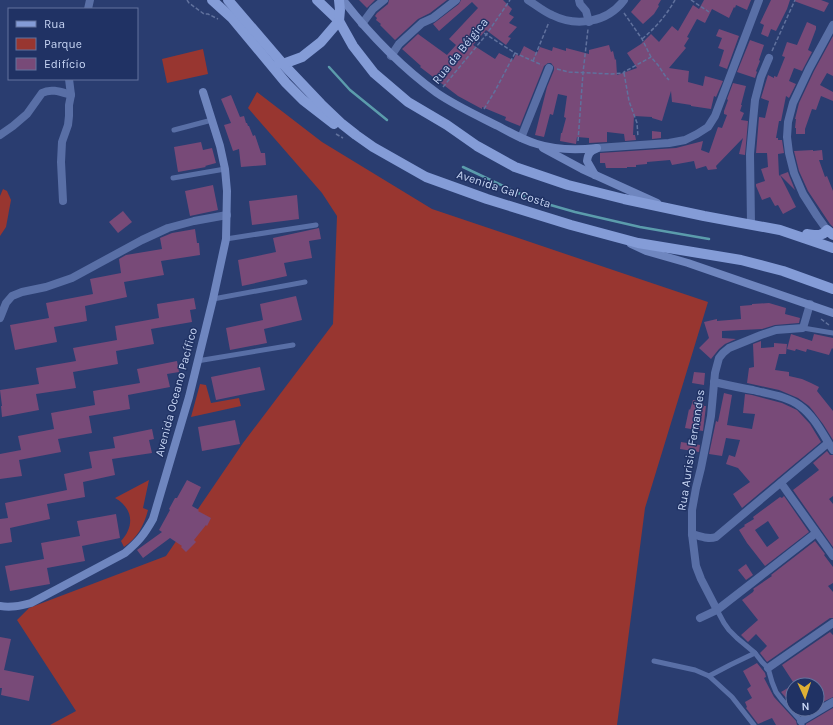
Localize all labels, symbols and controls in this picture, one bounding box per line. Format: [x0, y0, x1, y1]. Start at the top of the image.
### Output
legend [8, 8, 138, 80]
street label: Rua da Béigica [429, 15, 491, 87]
text: Rua [44, 17, 65, 31]
text: Parque [44, 37, 82, 51]
text: Edifício [44, 57, 85, 71]
street label: Avenida Gal Costa [455, 167, 553, 211]
street label: Avenida Oceano Pacífico [152, 326, 200, 458]
street label: Rua Aurisio Fernandes [674, 388, 708, 512]
north arrow [785, 677, 825, 717]
text: N [801, 700, 810, 713]

